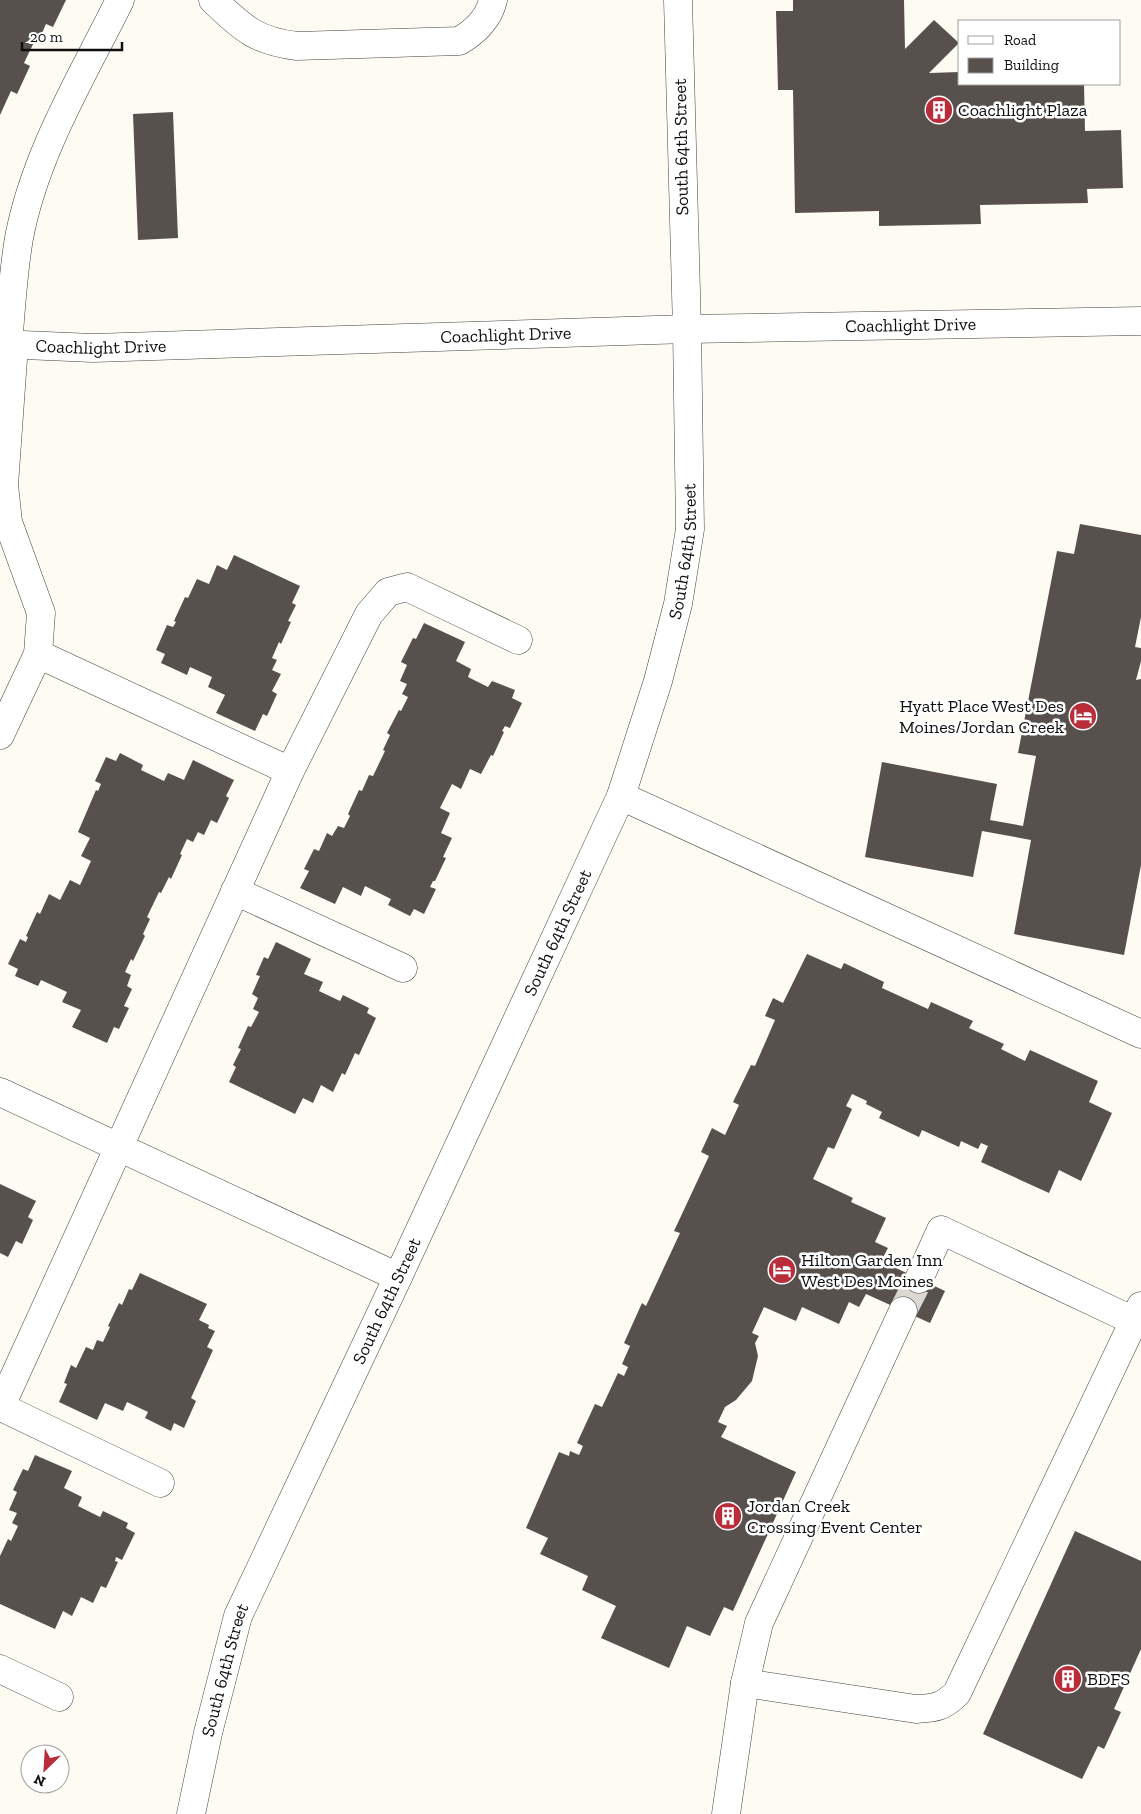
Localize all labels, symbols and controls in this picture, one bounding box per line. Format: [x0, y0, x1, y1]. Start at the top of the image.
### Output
scale bar [22, 20, 122, 52]
legend [958, 20, 1121, 85]
text: 20 m [30, 28, 63, 46]
text: Road [1004, 31, 1037, 49]
text: Building [1004, 56, 1059, 74]
street label: South 64th Street [669, 78, 693, 216]
building icon: Coachlight Plaza [924, 95, 954, 125]
place label: Coachlight Plaza [958, 99, 1088, 121]
street label: Coachlight Drive [845, 313, 976, 337]
street label: Coachlight Drive [440, 322, 572, 348]
street label: Coachlight Drive [35, 335, 167, 359]
street label: South 64th Street [663, 483, 701, 622]
place label: Hyatt Place West Des Moines/Jordan Creek [899, 695, 1065, 738]
hotel icon: Hyatt Place West Des Moines/Jordan Creek [1068, 701, 1098, 731]
street label: South 64th Street [519, 866, 597, 999]
street label: South 64th Street [348, 1234, 426, 1368]
place label: Hilton Garden Inn West Des Moines [801, 1249, 943, 1292]
hotel icon: Hilton Garden Inn West Des Moines [767, 1255, 797, 1285]
place label: Jordan Creek Crossing Event Center [747, 1495, 923, 1538]
building icon: Jordan Creek Crossing Event Center [713, 1501, 743, 1531]
street label: South 64th Street [197, 1599, 254, 1739]
building icon: BDFS [1053, 1664, 1083, 1694]
place label: BDFS [1087, 1668, 1130, 1690]
north arrow [20, 1744, 70, 1794]
text: N [31, 1770, 48, 1790]

